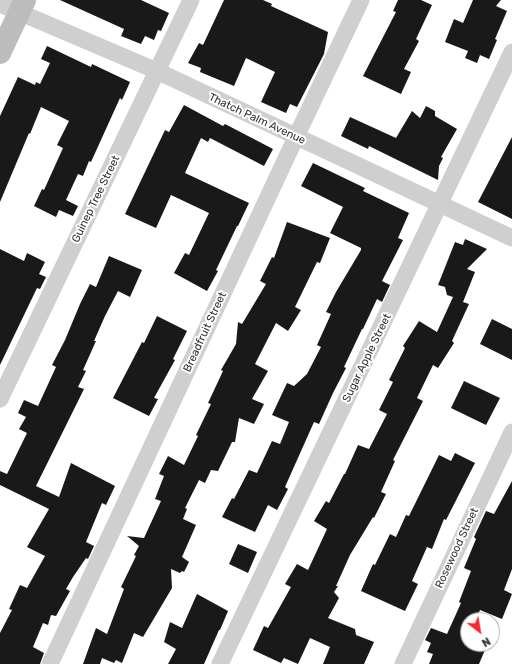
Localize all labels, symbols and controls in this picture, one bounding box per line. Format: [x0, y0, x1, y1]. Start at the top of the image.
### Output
street label: Thatch Palm Avenue [206, 91, 308, 147]
street label: Guinep Tree Street [69, 153, 123, 245]
street label: Breadfruit Street [181, 290, 229, 374]
street label: Sugar Apple Street [340, 312, 394, 404]
street label: Rosewood Street [433, 506, 481, 590]
north arrow [460, 612, 500, 652]
text: N [479, 634, 493, 649]

